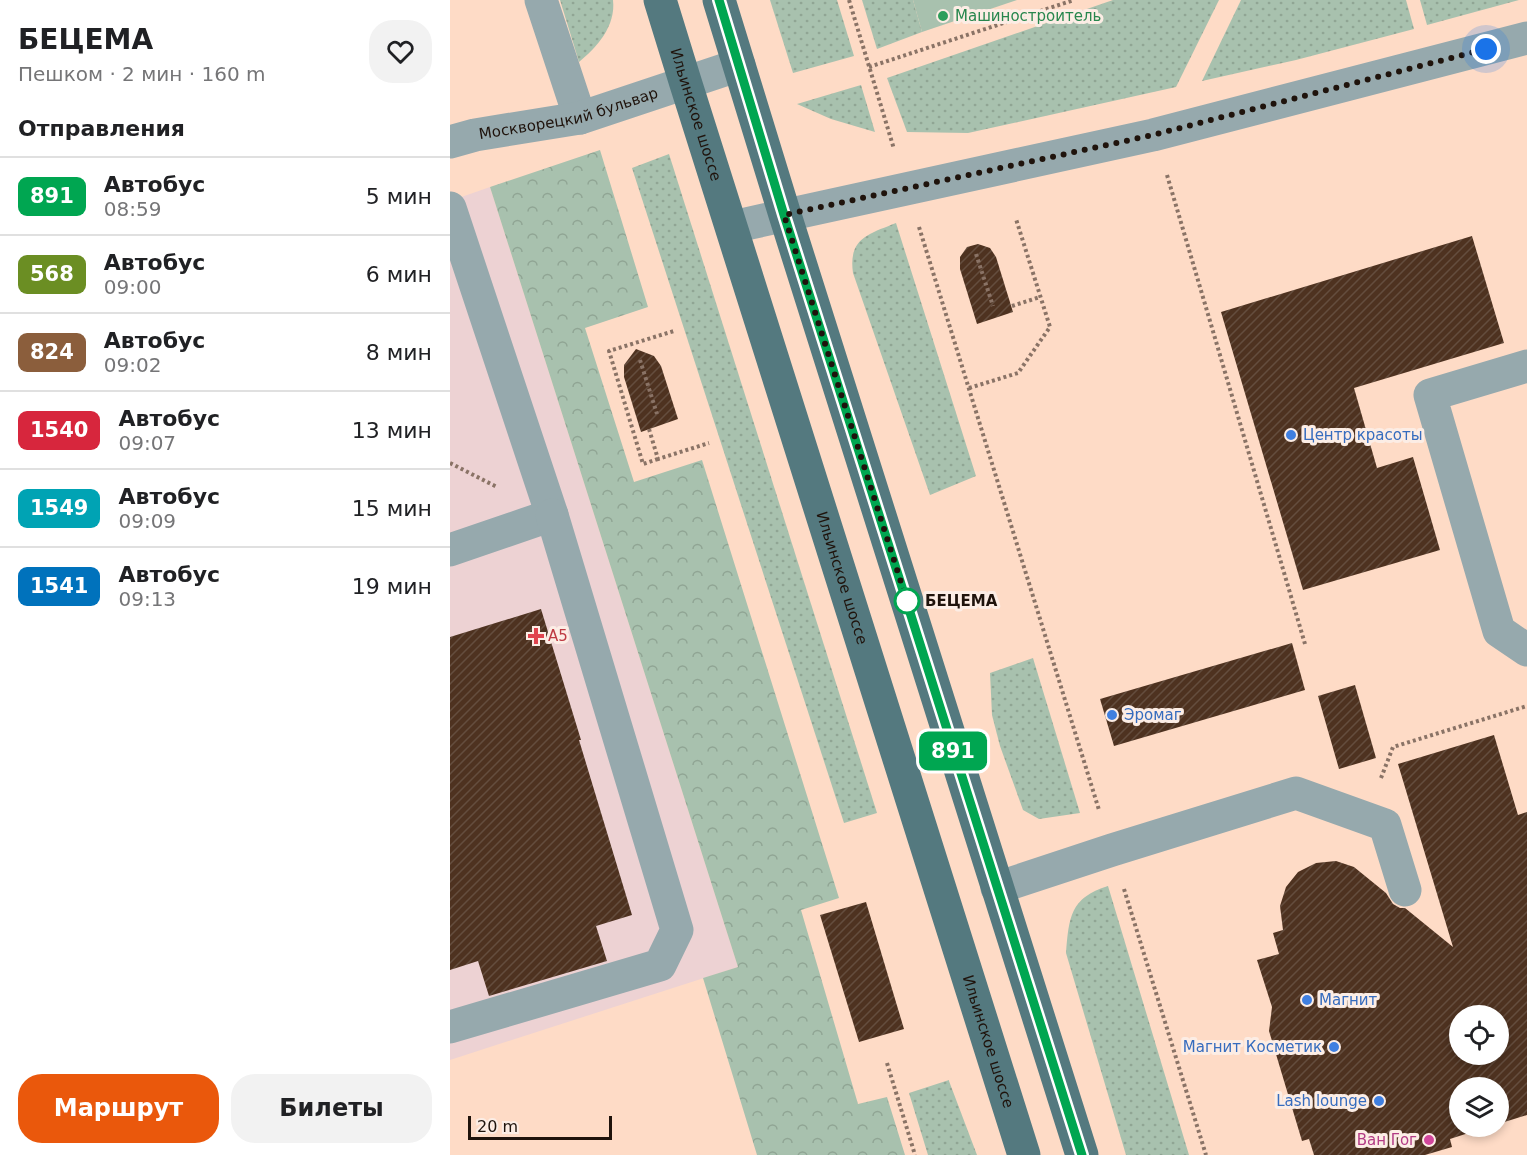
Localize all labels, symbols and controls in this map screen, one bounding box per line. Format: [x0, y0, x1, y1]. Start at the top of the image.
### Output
place label: Машиностроитель [955, 7, 1101, 25]
marker: Машиностроитель [936, 9, 950, 23]
button: heart [369, 20, 432, 83]
text: БЕЦЕМА [18, 23, 153, 56]
your location [1471, 34, 1501, 64]
street label: Ильинское шоссе [666, 46, 725, 183]
text: Пешком · 2 мин · 160 m [18, 62, 265, 86]
street label: Москворецкий бульвар [478, 84, 660, 143]
text: Отправления [18, 116, 185, 141]
text: Автобус [104, 172, 205, 197]
text: 891 [30, 184, 74, 208]
text: 5 мин [366, 184, 432, 209]
text: 08:59 [104, 197, 161, 221]
text: Автобус [104, 250, 205, 275]
text: 568 [30, 262, 74, 286]
text: 6 мин [366, 262, 432, 287]
text: 09:00 [104, 275, 161, 299]
text: Автобус [104, 328, 205, 353]
text: 824 [30, 340, 74, 364]
text: 8 мин [366, 340, 432, 365]
text: 09:02 [104, 353, 161, 377]
text: Автобус [118, 406, 220, 431]
text: 1540 [30, 418, 88, 442]
text: 13 мин [352, 418, 432, 443]
place label: Центр красоты [1303, 426, 1423, 444]
marker: Центр красоты [1284, 428, 1298, 442]
text: 09:07 [118, 431, 176, 455]
text: Автобус [118, 484, 220, 509]
text: 1549 [30, 496, 88, 520]
text: 15 мин [352, 496, 432, 521]
text: 09:09 [118, 509, 176, 533]
street label: Ильинское шоссе [812, 509, 871, 647]
text: Автобус [118, 562, 220, 587]
text: 1541 [30, 574, 88, 598]
text: 19 мин [352, 574, 432, 599]
text: 09:13 [118, 587, 176, 611]
marker: БЕЦЕМА [894, 588, 920, 614]
place label: БЕЦЕМА [925, 592, 998, 610]
place label: А5 [548, 627, 568, 645]
marker: А5 [529, 629, 543, 643]
place label: Эромаг [1124, 706, 1182, 724]
marker: Эромаг [1105, 708, 1119, 722]
line badge: 891 [918, 732, 988, 771]
text: 891 [931, 739, 975, 763]
street label: Ильинское шоссе [959, 973, 1018, 1110]
place label: Магнит [1319, 991, 1378, 1009]
marker: Магнит [1300, 993, 1314, 1007]
map controls [1449, 1005, 1509, 1137]
button: locate [1449, 1005, 1509, 1065]
place label: Магнит Косметик [1183, 1038, 1322, 1056]
marker: Магнит Косметик [1327, 1040, 1341, 1054]
button: Маршрут [18, 1074, 219, 1143]
button: Билеты [231, 1074, 432, 1143]
button: layers [1449, 1077, 1509, 1137]
place label: Lash lounge [1276, 1092, 1367, 1110]
marker: Lash lounge [1372, 1094, 1386, 1108]
scale bar [468, 1113, 612, 1140]
text: 20 m [477, 1117, 518, 1136]
place label: Ван Гог [1357, 1131, 1417, 1149]
marker: Ван Гог [1422, 1133, 1436, 1147]

